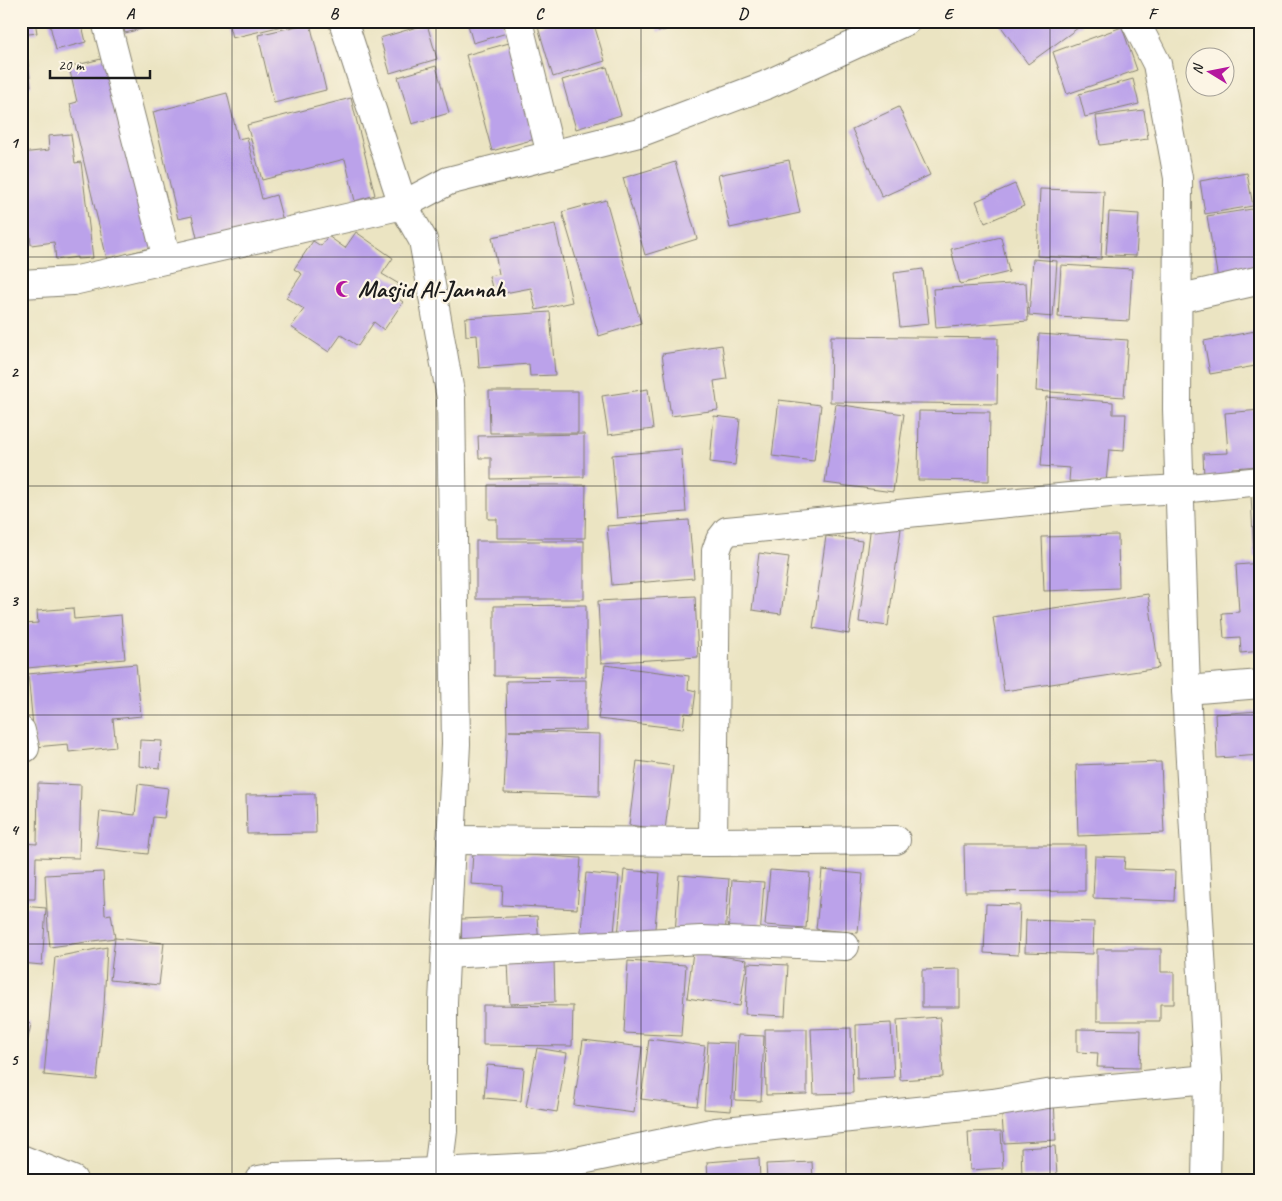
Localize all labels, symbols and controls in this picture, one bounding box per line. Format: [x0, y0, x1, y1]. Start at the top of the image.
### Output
text: A [126, 4, 136, 24]
text: B [330, 4, 340, 24]
text: C [535, 4, 545, 24]
text: D [738, 4, 749, 24]
text: E [944, 4, 955, 24]
text: F [1148, 4, 1159, 24]
scale bar [50, 48, 150, 80]
north arrow [1184, 48, 1234, 98]
text: 20 m [58, 56, 85, 75]
text: N [1189, 62, 1207, 76]
text: 1 [10, 133, 19, 153]
place label: Masjid Al-Jannah [358, 274, 506, 304]
mosque icon: Masjid Al-Jannah [334, 279, 354, 299]
text: 2 [10, 362, 19, 382]
text: 3 [10, 591, 19, 611]
text: 4 [10, 820, 19, 840]
text: 5 [11, 1050, 20, 1070]

